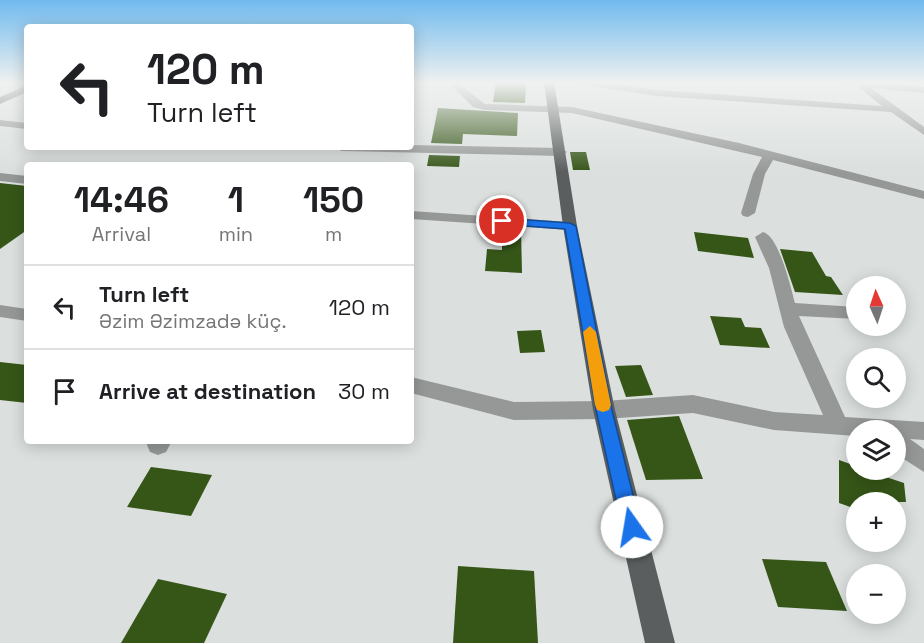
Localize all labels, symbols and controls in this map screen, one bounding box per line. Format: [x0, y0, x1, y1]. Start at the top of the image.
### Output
text: 120 m [147, 43, 265, 96]
icon: left [48, 48, 126, 126]
text: Turn left [147, 95, 257, 130]
text: 14:46 [74, 177, 169, 223]
text: 1 [228, 177, 244, 223]
text: 150 [303, 177, 364, 223]
pin [476, 195, 527, 246]
icon: arrive [485, 204, 518, 237]
text: Arrival [92, 221, 151, 247]
text: min [219, 221, 253, 247]
text: m [325, 221, 342, 247]
north arrow [846, 276, 906, 336]
map controls [846, 276, 906, 624]
text: Turn left [99, 280, 189, 308]
icon: left [48, 291, 81, 324]
text: 120 m [329, 293, 390, 321]
text: Əzim Əzimzadə küç. [99, 308, 286, 334]
button: search [846, 348, 906, 408]
icon: arrive [48, 375, 81, 408]
text: Arrive at destination [99, 377, 316, 405]
text: 30 m [338, 377, 390, 405]
button: layers [846, 420, 906, 480]
button: + [846, 492, 906, 552]
position arrow [600, 495, 664, 559]
button: − [846, 564, 906, 624]

